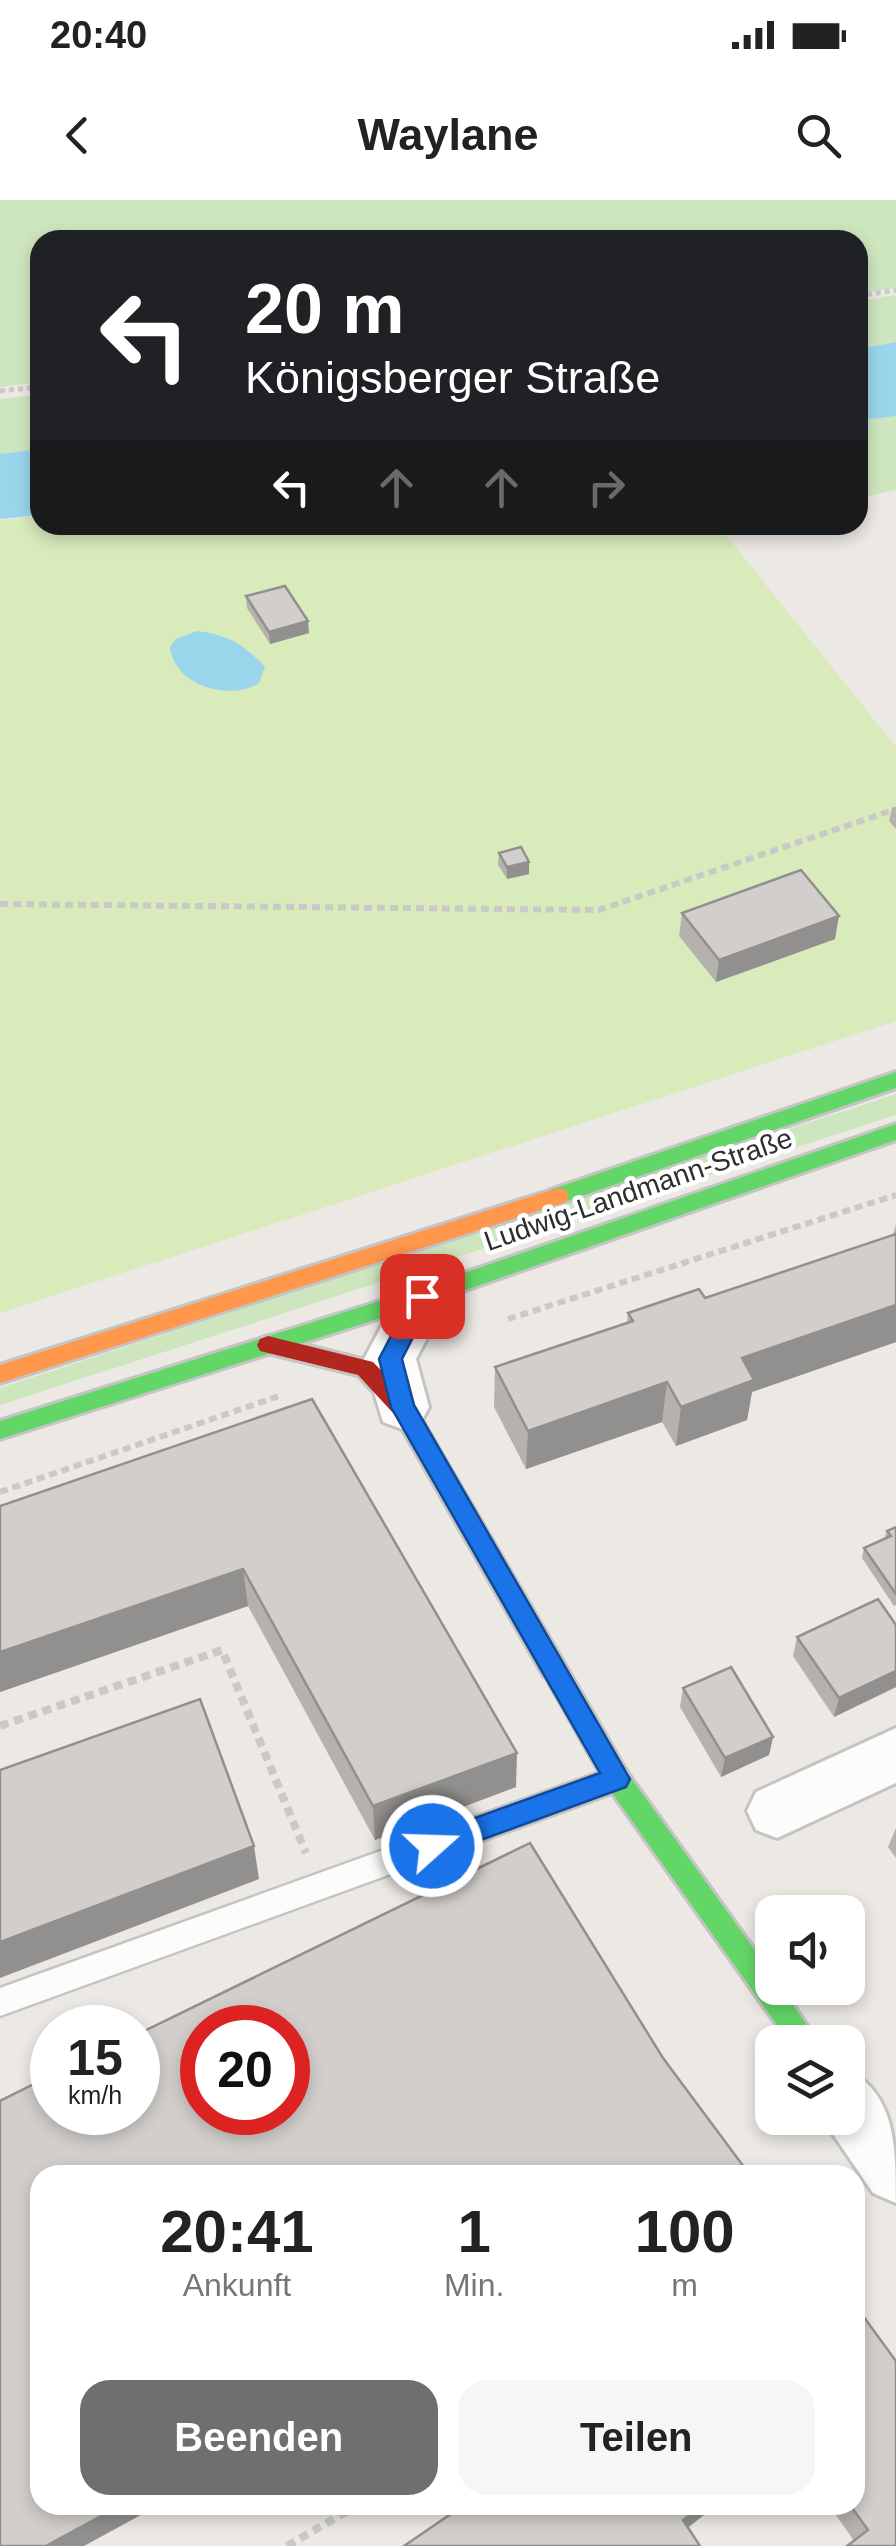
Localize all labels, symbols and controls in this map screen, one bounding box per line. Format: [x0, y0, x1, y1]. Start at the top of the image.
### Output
text: 20:40 [50, 14, 147, 56]
icon: back [50, 108, 105, 163]
icon: search [791, 108, 846, 163]
text: Waylane [358, 109, 538, 160]
icon: left [80, 270, 210, 400]
text: 20 m [245, 270, 405, 348]
text: Königsberger Straße [245, 352, 660, 403]
icon: left [264, 460, 319, 515]
icon: ahead [369, 460, 424, 515]
icon: ahead [474, 460, 529, 515]
icon: right [579, 460, 634, 515]
street label: Ludwig-Landmann-Straße [480, 1122, 796, 1257]
pin [380, 1254, 465, 1339]
icon: arrive [395, 1269, 450, 1324]
position arrow [380, 1794, 484, 1898]
map controls [755, 1895, 865, 2135]
button: sound [755, 1895, 865, 2005]
speed limit sign: 20 [180, 2005, 310, 2135]
button: layers [755, 2025, 865, 2135]
text: 15 [67, 2030, 123, 2086]
text: km/h [68, 2081, 122, 2109]
text: 20:41 [160, 2198, 314, 2265]
text: 1 [457, 2198, 491, 2265]
text: 100 [635, 2198, 735, 2265]
text: Ankunft [183, 2267, 291, 2303]
text: Min. [444, 2267, 504, 2303]
text: m [671, 2267, 698, 2303]
button: Beenden [80, 2380, 438, 2495]
button: Teilen [458, 2380, 815, 2495]

